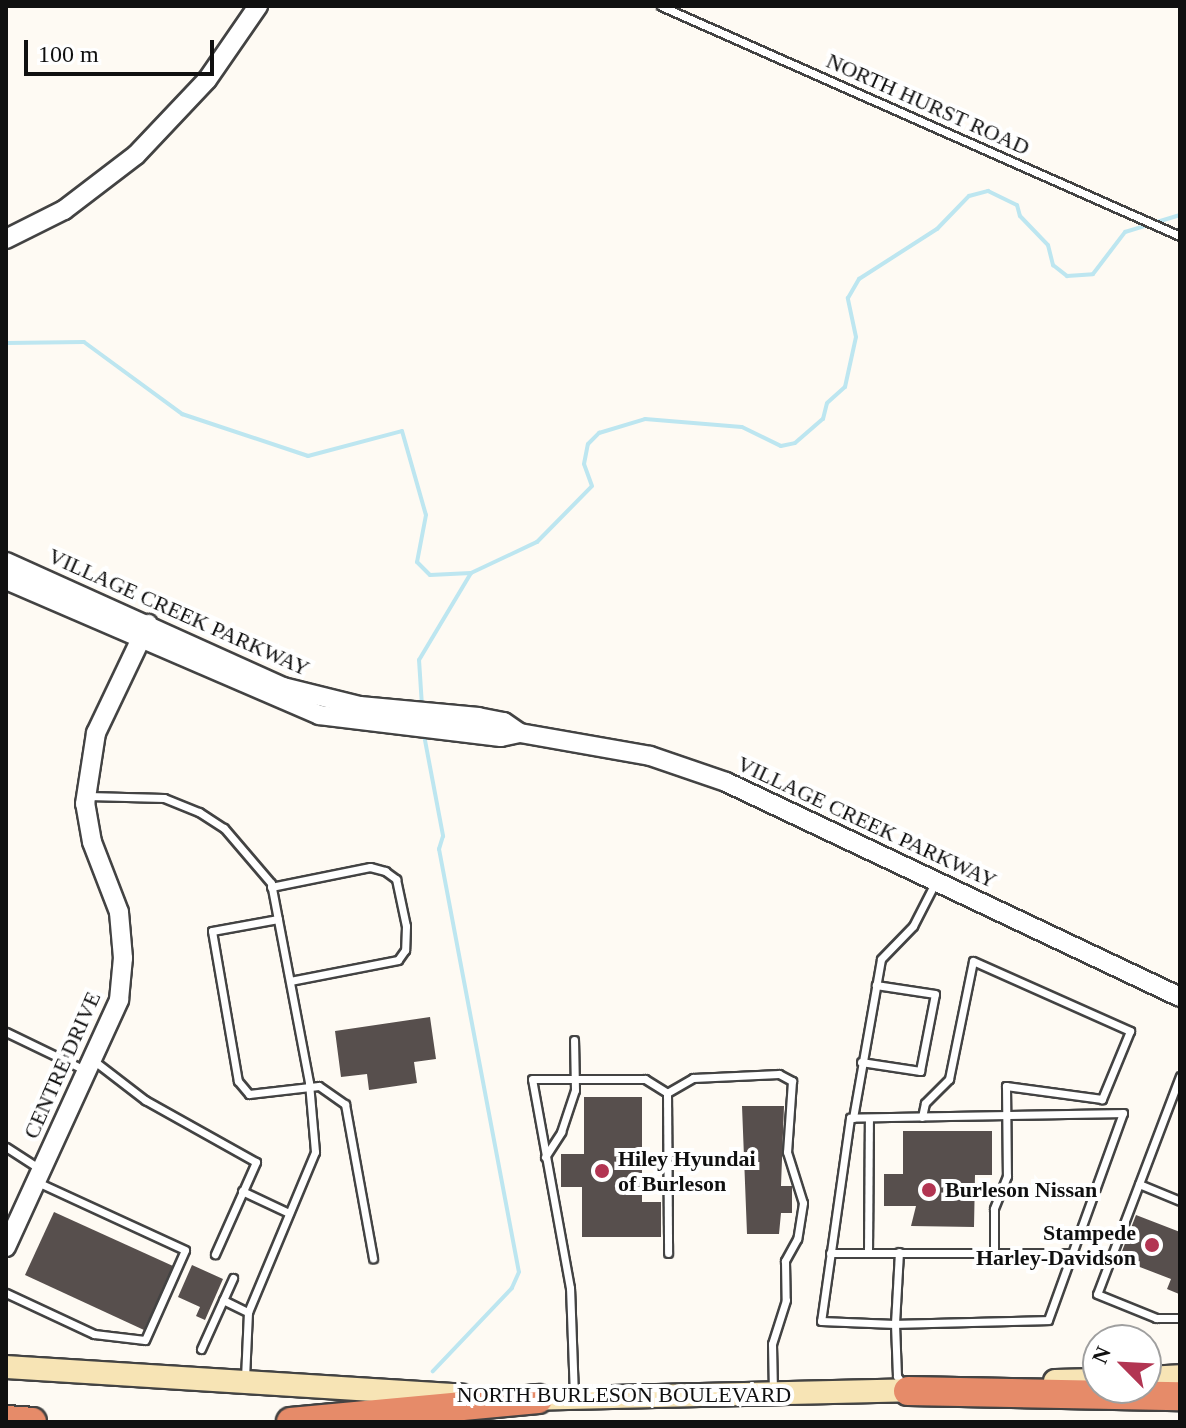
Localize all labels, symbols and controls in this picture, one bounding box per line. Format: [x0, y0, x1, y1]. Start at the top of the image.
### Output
scale bar [28, 24, 218, 74]
text: 100 m [38, 41, 99, 67]
street label: NORTH HURST ROAD [822, 47, 1034, 161]
street label: VILLAGE CREEK PARKWAY [44, 542, 314, 682]
street label: VILLAGE CREEK PARKWAY [733, 750, 1001, 894]
street label: CENTRE DRIVE [18, 987, 106, 1143]
place label: Hiley Hyundai of Burleson [618, 1145, 756, 1196]
marker: Hiley Hyundai of Burleson [593, 1162, 611, 1180]
place label: Burleson Nissan [945, 1177, 1097, 1203]
marker: Burleson Nissan [920, 1181, 938, 1199]
place label: Stampede Harley-Davidson [976, 1219, 1136, 1270]
marker: Stampede Harley-Davidson [1143, 1236, 1161, 1254]
north arrow [1082, 1324, 1162, 1404]
text: N [1087, 1343, 1116, 1367]
street label: NORTH BURLESON BOULEVARD [457, 1382, 791, 1408]

